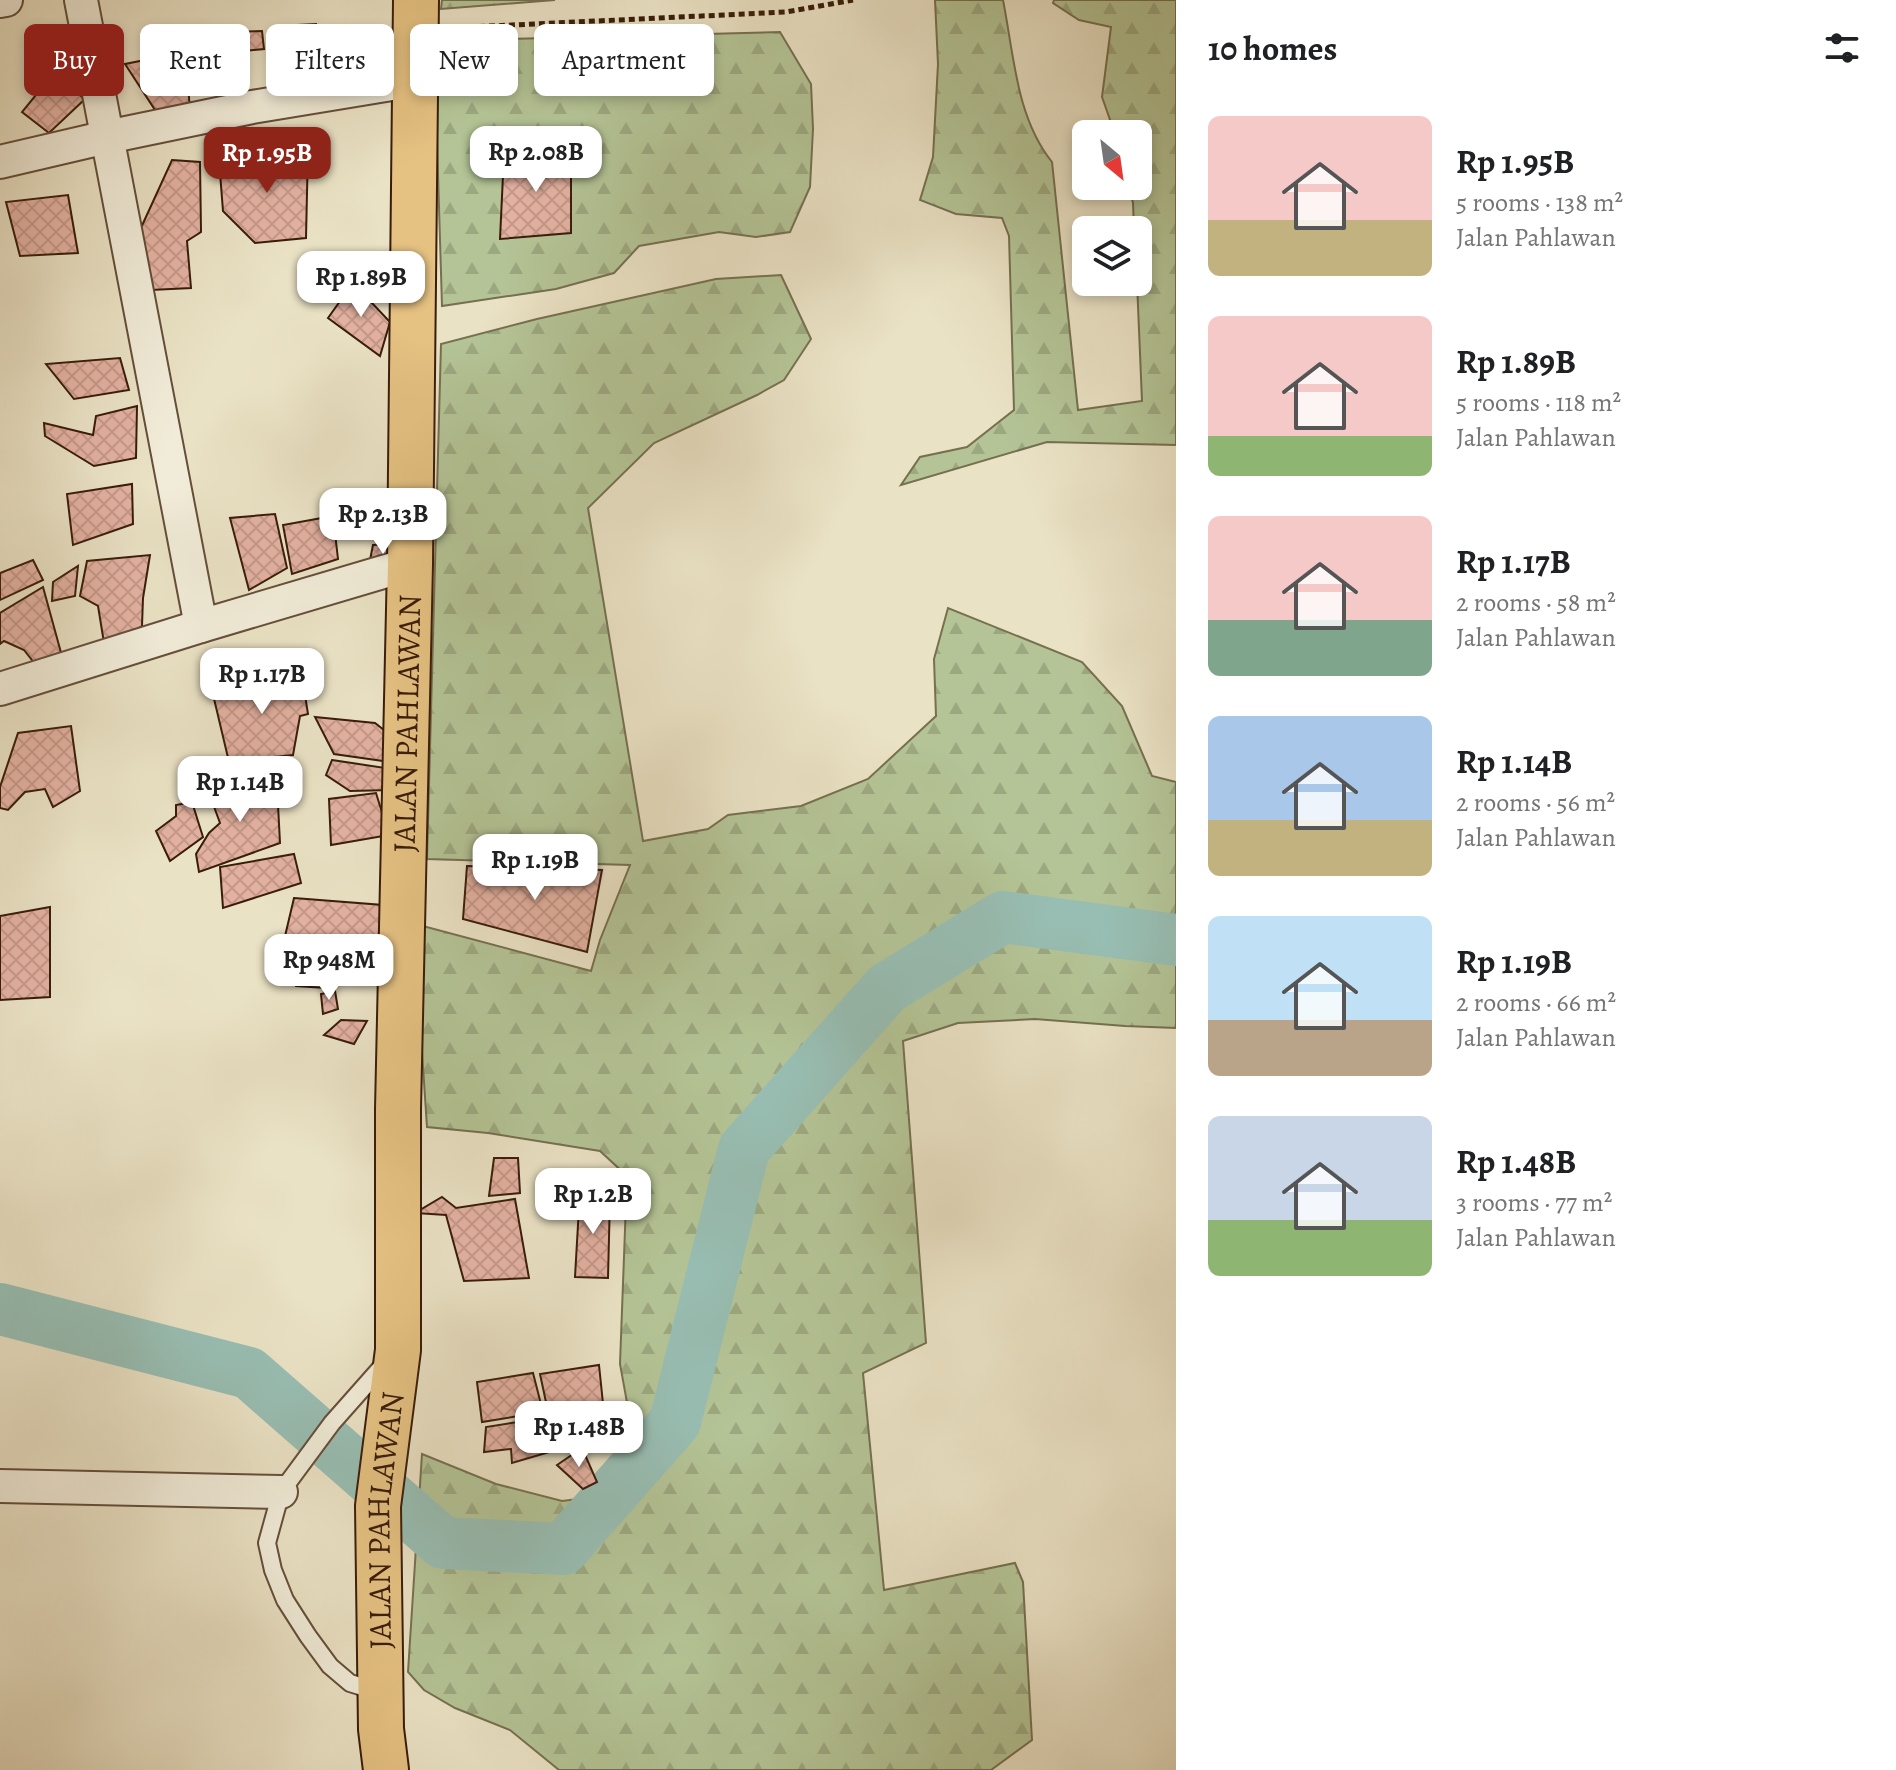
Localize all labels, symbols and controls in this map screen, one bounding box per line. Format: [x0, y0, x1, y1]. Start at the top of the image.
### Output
chip: Buy [24, 24, 124, 96]
chip: Rent [140, 24, 250, 96]
chip: Filters [266, 24, 394, 96]
chip: New [410, 24, 518, 96]
chip: Apartment [534, 24, 714, 96]
text: 10 homes [1208, 25, 1337, 72]
icon: filters [1820, 26, 1864, 70]
north arrow [1072, 120, 1152, 200]
map controls [1072, 120, 1152, 296]
pin: Rp 2.08B [453, 126, 619, 194]
pin: Rp 1.95B [184, 127, 350, 195]
text: Rp 2.08B [488, 134, 584, 169]
text: Rp 1.95B [222, 135, 312, 170]
text: Rp 1.95B [1456, 138, 1574, 185]
icon: home [1272, 148, 1368, 244]
text: 5 rooms · 138 m² [1456, 185, 1623, 220]
button: layers [1072, 216, 1152, 296]
text: Jalan Pahlawan [1456, 220, 1616, 255]
pin: Rp 1.89B [278, 251, 444, 319]
text: Rp 1.89B [315, 259, 407, 294]
text: Rp 1.89B [1456, 338, 1576, 385]
icon: home [1272, 348, 1368, 444]
text: 5 rooms · 118 m² [1456, 385, 1621, 420]
text: Jalan Pahlawan [1456, 420, 1616, 455]
pin: Rp 2.13B [300, 488, 466, 556]
text: Rp 2.13B [337, 496, 429, 531]
text: Rp 1.17B [1456, 538, 1571, 585]
icon: home [1272, 548, 1368, 644]
text: 2 rooms · 58 m² [1456, 585, 1616, 620]
street label: JALAN PAHLAWAN [382, 594, 431, 853]
text: Jalan Pahlawan [1456, 620, 1616, 655]
pin: Rp 1.17B [179, 648, 345, 716]
text: Rp 1.17B [218, 656, 306, 691]
text: Rp 1.14B [1456, 738, 1572, 785]
icon: home [1272, 748, 1368, 844]
pin: Rp 1.14B [157, 756, 323, 824]
text: Rp 1.14B [196, 764, 284, 799]
text: 2 rooms · 56 m² [1456, 785, 1615, 820]
text: Jalan Pahlawan [1456, 820, 1616, 855]
pin: Rp 1.19B [452, 834, 618, 902]
text: Rp 1.19B [491, 842, 579, 877]
pin: Rp 948M [255, 934, 403, 1002]
text: Rp 1.19B [1456, 938, 1572, 985]
text: Rp 948M [282, 942, 376, 977]
icon: home [1272, 948, 1368, 1044]
text: 2 rooms · 66 m² [1456, 985, 1616, 1020]
text: Jalan Pahlawan [1456, 1020, 1616, 1055]
text: Rp 1.48B [1456, 1138, 1576, 1185]
icon: home [1272, 1148, 1368, 1244]
pin: Rp 1.2B [519, 1168, 667, 1236]
text: Rp 1.2B [553, 1176, 633, 1211]
text: 3 rooms · 77 m² [1456, 1185, 1612, 1220]
text: Jalan Pahlawan [1456, 1220, 1616, 1255]
street label: JALAN PAHLAWAN [356, 1389, 414, 1650]
pin: Rp 1.48B [496, 1401, 662, 1469]
text: Rp 1.48B [533, 1409, 625, 1444]

